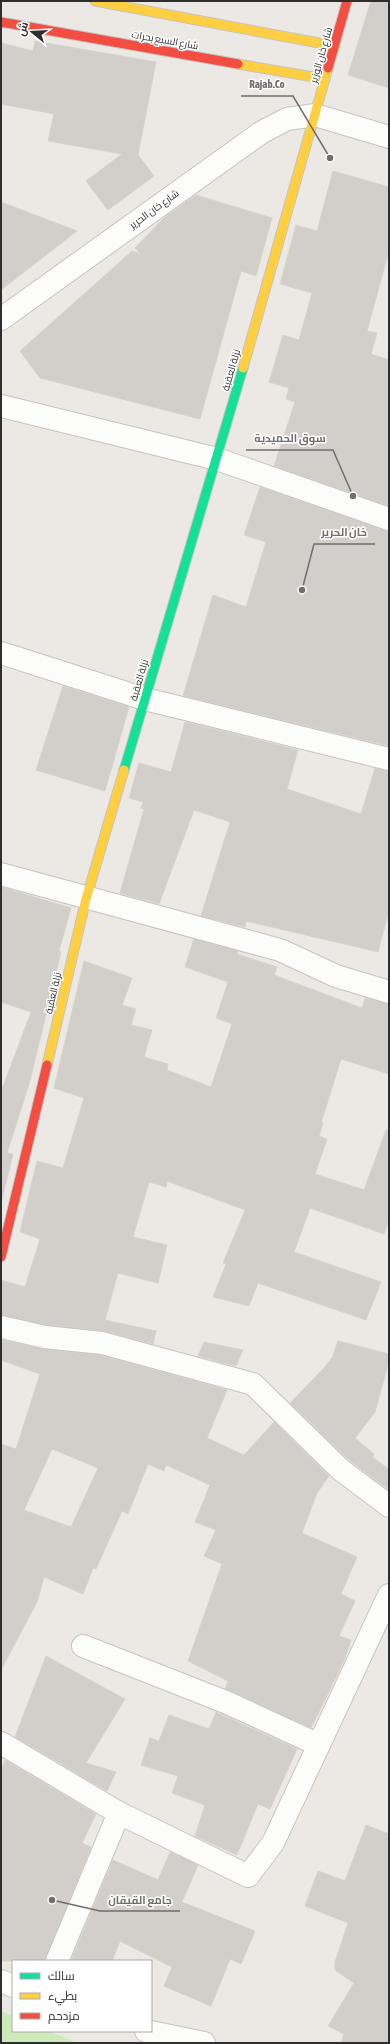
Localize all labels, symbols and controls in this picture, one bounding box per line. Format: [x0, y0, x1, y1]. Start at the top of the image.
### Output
north arrow [12, 12, 52, 52]
text: ش [15, 20, 31, 38]
street label: شارع خان الوزير [307, 26, 335, 85]
street label: شارع السبع بحرات [131, 29, 199, 52]
callout: Rajab.Co [241, 73, 293, 96]
text: Rajab.Co [249, 78, 285, 90]
street label: شارع خان الحرير [126, 187, 181, 232]
street label: نزلة العقبة [220, 348, 242, 392]
callout: سوق الحميدية [246, 427, 333, 450]
text: سوق الحميدية [254, 432, 326, 446]
callout: خان الحرير [314, 521, 375, 544]
text: خان الحرير [320, 526, 367, 539]
street label: نزلة العقبة [128, 658, 150, 702]
street label: نزلة العقبة [43, 971, 63, 1015]
callout: جامع القيقان [100, 1888, 180, 1911]
text: جامع القيقان [108, 1894, 172, 1908]
legend [12, 1960, 152, 2032]
text: سالك [48, 1969, 75, 1983]
text: بطيء [48, 1989, 77, 2006]
text: مزدحم [48, 2009, 80, 2024]

